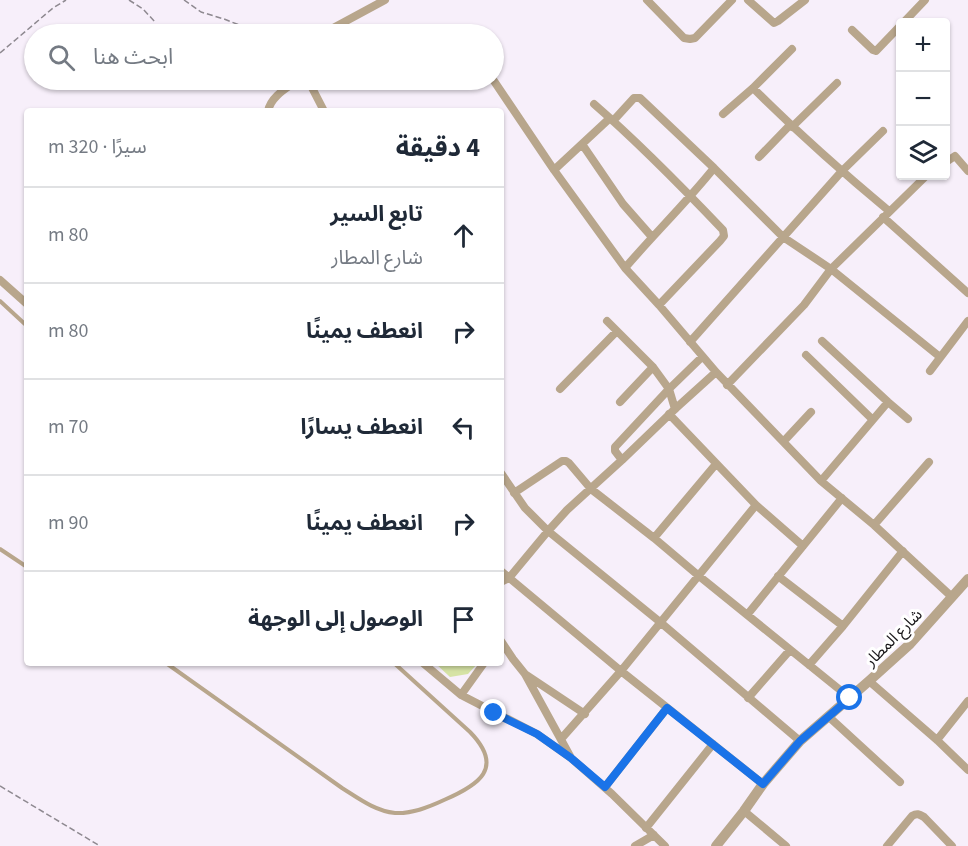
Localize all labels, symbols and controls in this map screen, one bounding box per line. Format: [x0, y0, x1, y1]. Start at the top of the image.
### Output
map controls [896, 18, 950, 180]
button: + [896, 18, 950, 72]
search box [24, 24, 504, 90]
icon: search [45, 41, 78, 74]
text: ابحث هنا [93, 41, 173, 73]
button: − [896, 72, 950, 126]
button: layers [896, 126, 950, 180]
text: 4 دقيقة [396, 129, 480, 166]
text: سيرًا · 320 m [48, 133, 147, 161]
text: تابع السير [330, 198, 423, 230]
icon: ahead [447, 219, 480, 252]
text: 80 m [48, 221, 88, 249]
text: شارع المطار [331, 244, 423, 272]
text: انعطف يمينًا [306, 315, 423, 347]
icon: right [447, 315, 480, 348]
text: 80 m [48, 317, 88, 345]
text: انعطف يسارًا [300, 411, 423, 443]
icon: left [447, 411, 480, 444]
text: 70 m [48, 413, 88, 441]
text: انعطف يمينًا [306, 507, 423, 539]
icon: right [447, 507, 480, 540]
text: 90 m [48, 509, 88, 537]
text: الوصول إلى الوجهة [248, 603, 423, 635]
icon: arrive [447, 603, 480, 636]
street label: شارع المطار [859, 604, 928, 673]
route start [836, 684, 862, 710]
route end [480, 699, 506, 725]

